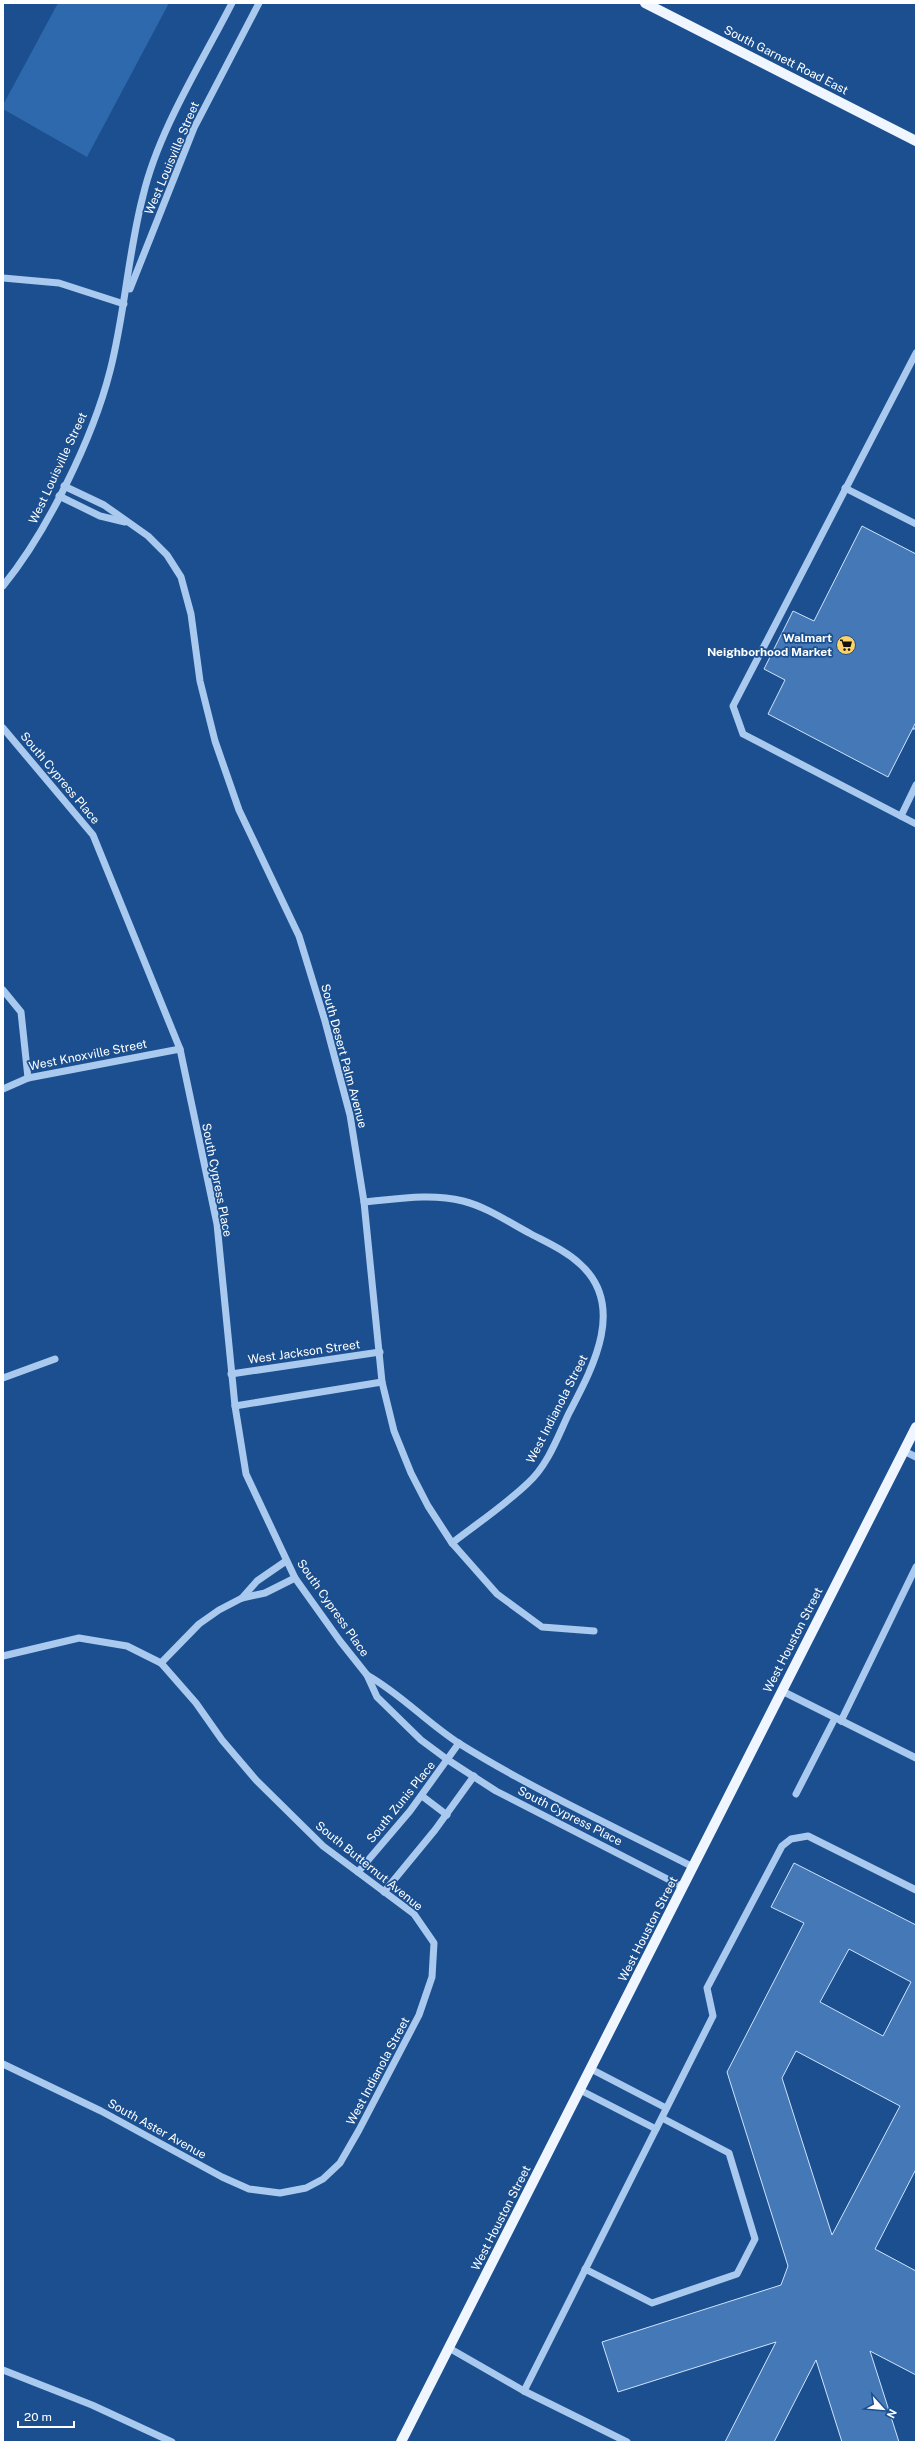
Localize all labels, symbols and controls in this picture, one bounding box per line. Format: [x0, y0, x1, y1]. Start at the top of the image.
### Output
street label: South Garnett Road East [722, 23, 851, 98]
street label: West Louisville Street [142, 99, 202, 217]
street label: West Louisville Street [26, 410, 90, 526]
place label: Walmart Neighborhood Market [707, 631, 832, 659]
supermarket icon: Walmart Neighborhood Market [835, 634, 857, 656]
street label: South Cypress Place [17, 729, 103, 827]
street label: South Desert Palm Avenue [318, 982, 370, 1130]
street label: West Knoxville Street [28, 1037, 149, 1073]
street label: South Cypress Place [199, 1122, 235, 1238]
street label: West Jackson Street [247, 1337, 361, 1367]
street label: West Indianola Street [523, 1352, 591, 1466]
street label: South Cypress Place [294, 1557, 372, 1660]
street label: West Houston Street [760, 1585, 826, 1695]
street label: South Zunis Place [364, 1758, 438, 1846]
street label: South Cypress Place [515, 1784, 625, 1849]
street label: South Butternut Avenue [313, 1818, 426, 1914]
street label: West Houston Street [615, 1874, 681, 1984]
street label: West Indianola Street [344, 2014, 413, 2127]
street label: South Aster Avenue [105, 2096, 209, 2162]
street label: West Houston Street [468, 2163, 534, 2273]
north arrow [863, 2389, 903, 2429]
scale bar [18, 2403, 74, 2429]
text: N [885, 2407, 899, 2420]
text: 20 m [24, 2410, 52, 2424]

